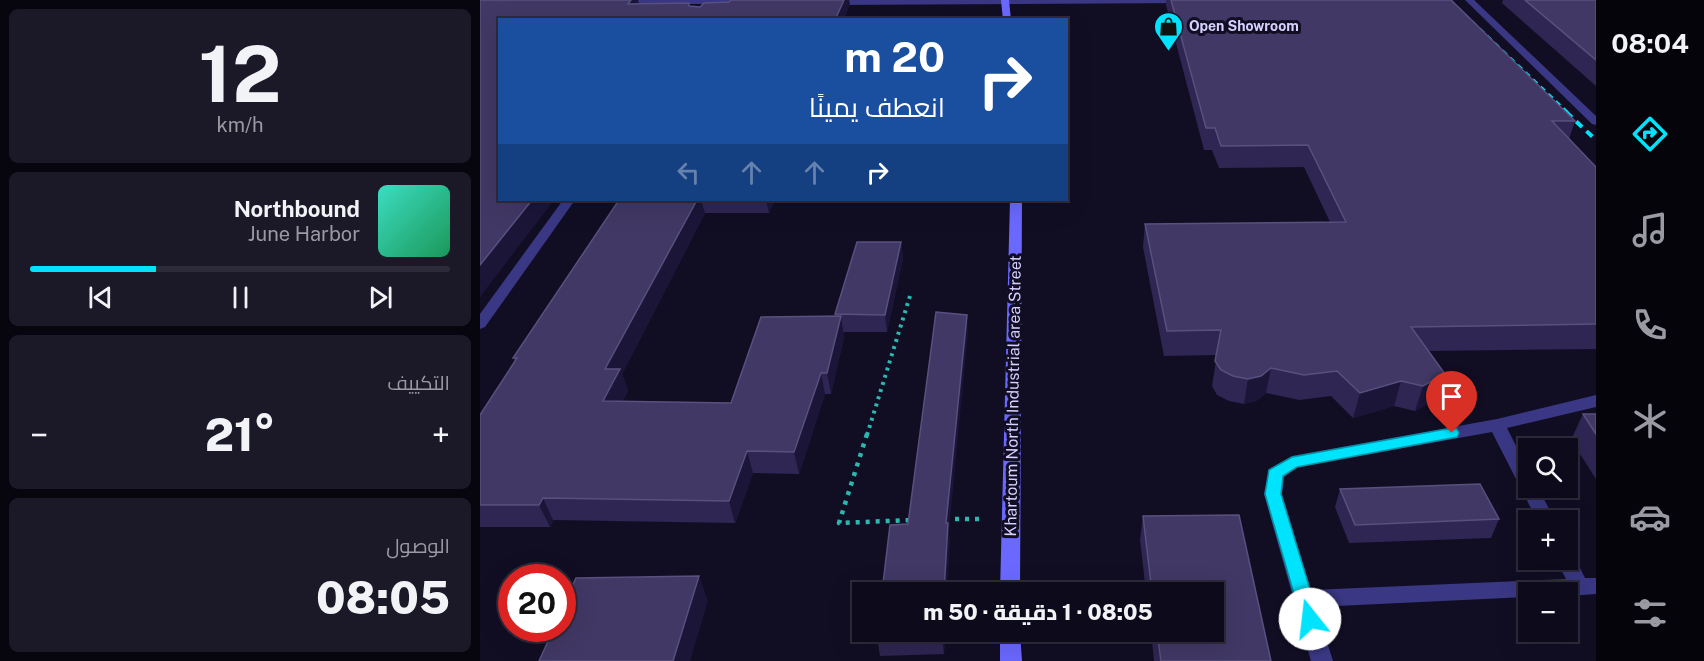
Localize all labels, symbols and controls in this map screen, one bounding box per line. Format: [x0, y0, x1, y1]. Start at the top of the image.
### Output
shop icon: Open Showroom [1152, 10, 1184, 52]
place label: Open Showroom [1189, 18, 1299, 34]
text: 08:04 [1611, 27, 1689, 59]
text: 12 [199, 28, 281, 120]
text: 20 m [844, 32, 945, 81]
icon: right [966, 42, 1044, 120]
text: انعطف يمينًا [809, 91, 945, 123]
text: km/h [216, 113, 264, 137]
icon: directions [1629, 113, 1671, 155]
icon: left [672, 156, 705, 189]
icon: ahead [735, 156, 768, 189]
icon: ahead [798, 156, 831, 189]
icon: right [861, 156, 894, 189]
text: Northbound [234, 196, 360, 222]
icon: music [1629, 209, 1671, 251]
text: June Harbor [248, 222, 360, 246]
street label: Khartoum North Industrial area Street [1001, 255, 1025, 537]
icon: previous [84, 281, 117, 314]
icon: pause [224, 281, 257, 314]
icon: next [364, 281, 397, 314]
icon: phone [1629, 304, 1671, 346]
text: التكييف [387, 371, 450, 395]
pin [1426, 371, 1477, 433]
icon: arrive [1435, 380, 1468, 413]
icon: climate [1629, 400, 1671, 442]
text: 21° [205, 408, 275, 461]
text: − [30, 416, 48, 454]
text: + [432, 416, 450, 454]
map controls [1518, 438, 1578, 642]
button: search [1518, 438, 1578, 498]
icon: car [1629, 496, 1671, 538]
button: + [1518, 510, 1578, 570]
text: الوصول [386, 534, 450, 558]
speed limit sign: 20 [498, 564, 576, 642]
text: 08:05 [316, 571, 450, 624]
button: − [1518, 582, 1578, 642]
position arrow [1278, 587, 1342, 651]
icon: filters [1629, 592, 1671, 634]
text: 08:05 · 1 دقيقة · 50 m [923, 599, 1153, 625]

